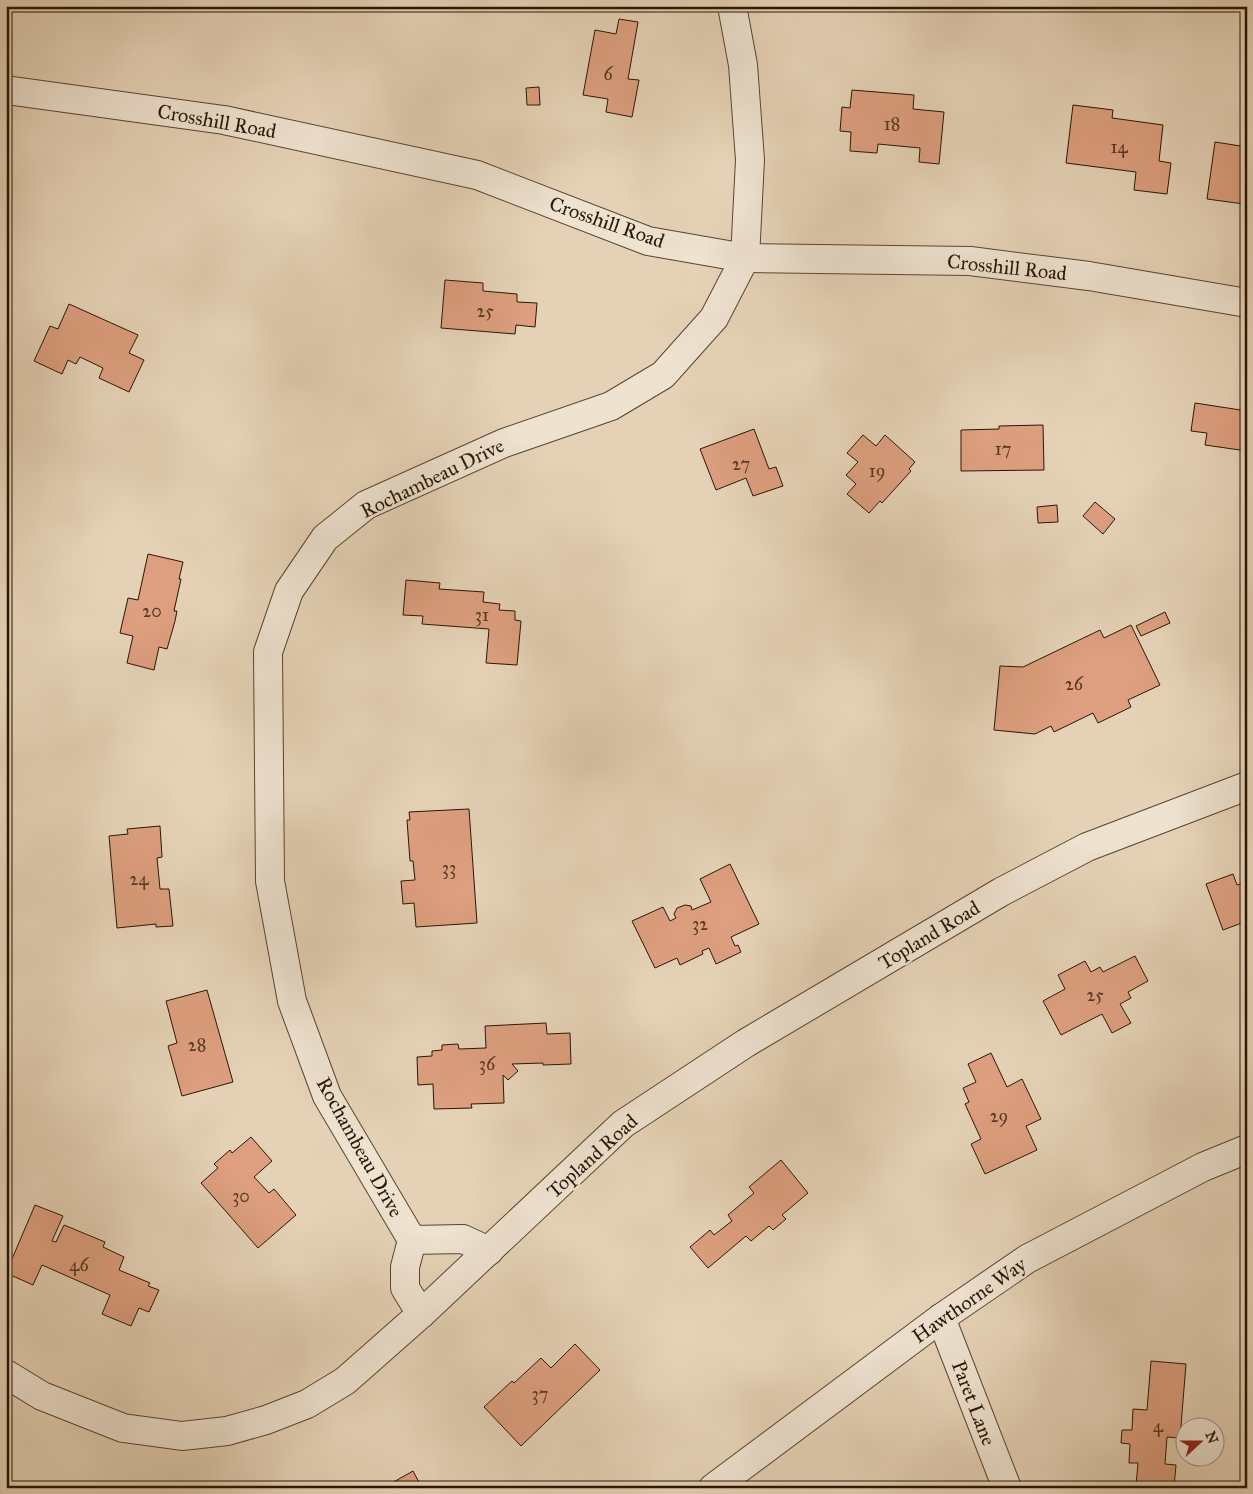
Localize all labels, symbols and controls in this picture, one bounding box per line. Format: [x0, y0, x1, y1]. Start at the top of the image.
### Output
house number: 6 [603, 63, 613, 85]
street label: Crosshill Road [156, 99, 278, 143]
house number: 18 [884, 113, 900, 135]
house number: 14 [1110, 136, 1129, 158]
street label: Crosshill Road [546, 191, 668, 253]
street label: Crosshill Road [946, 249, 1068, 285]
house number: 25 [476, 300, 494, 322]
street label: Rochambeau Drive [356, 433, 508, 523]
house number: 17 [995, 438, 1011, 460]
house number: 27 [732, 453, 750, 475]
house number: 19 [869, 460, 885, 482]
house number: 20 [142, 600, 162, 622]
house number: 31 [475, 604, 489, 626]
house number: 26 [1065, 673, 1084, 695]
house number: 33 [442, 857, 456, 879]
house number: 24 [130, 868, 149, 890]
street label: Topland Road [874, 895, 984, 975]
house number: 32 [692, 913, 708, 935]
house number: 25 [1086, 984, 1104, 1006]
house number: 28 [188, 1034, 206, 1056]
house number: 36 [479, 1053, 496, 1075]
street label: Rochambeau Drive [312, 1073, 408, 1221]
house number: 29 [990, 1105, 1008, 1127]
street label: Topland Road [542, 1109, 642, 1203]
house number: 30 [232, 1185, 250, 1207]
street label: Hawthorne Way [907, 1252, 1031, 1348]
house number: 46 [69, 1254, 89, 1276]
street label: Paret Lane [947, 1357, 1001, 1449]
house number: 37 [532, 1383, 548, 1405]
house number: 4 [1153, 1415, 1164, 1437]
north arrow [1176, 1416, 1226, 1466]
text: N [1202, 1429, 1222, 1446]

